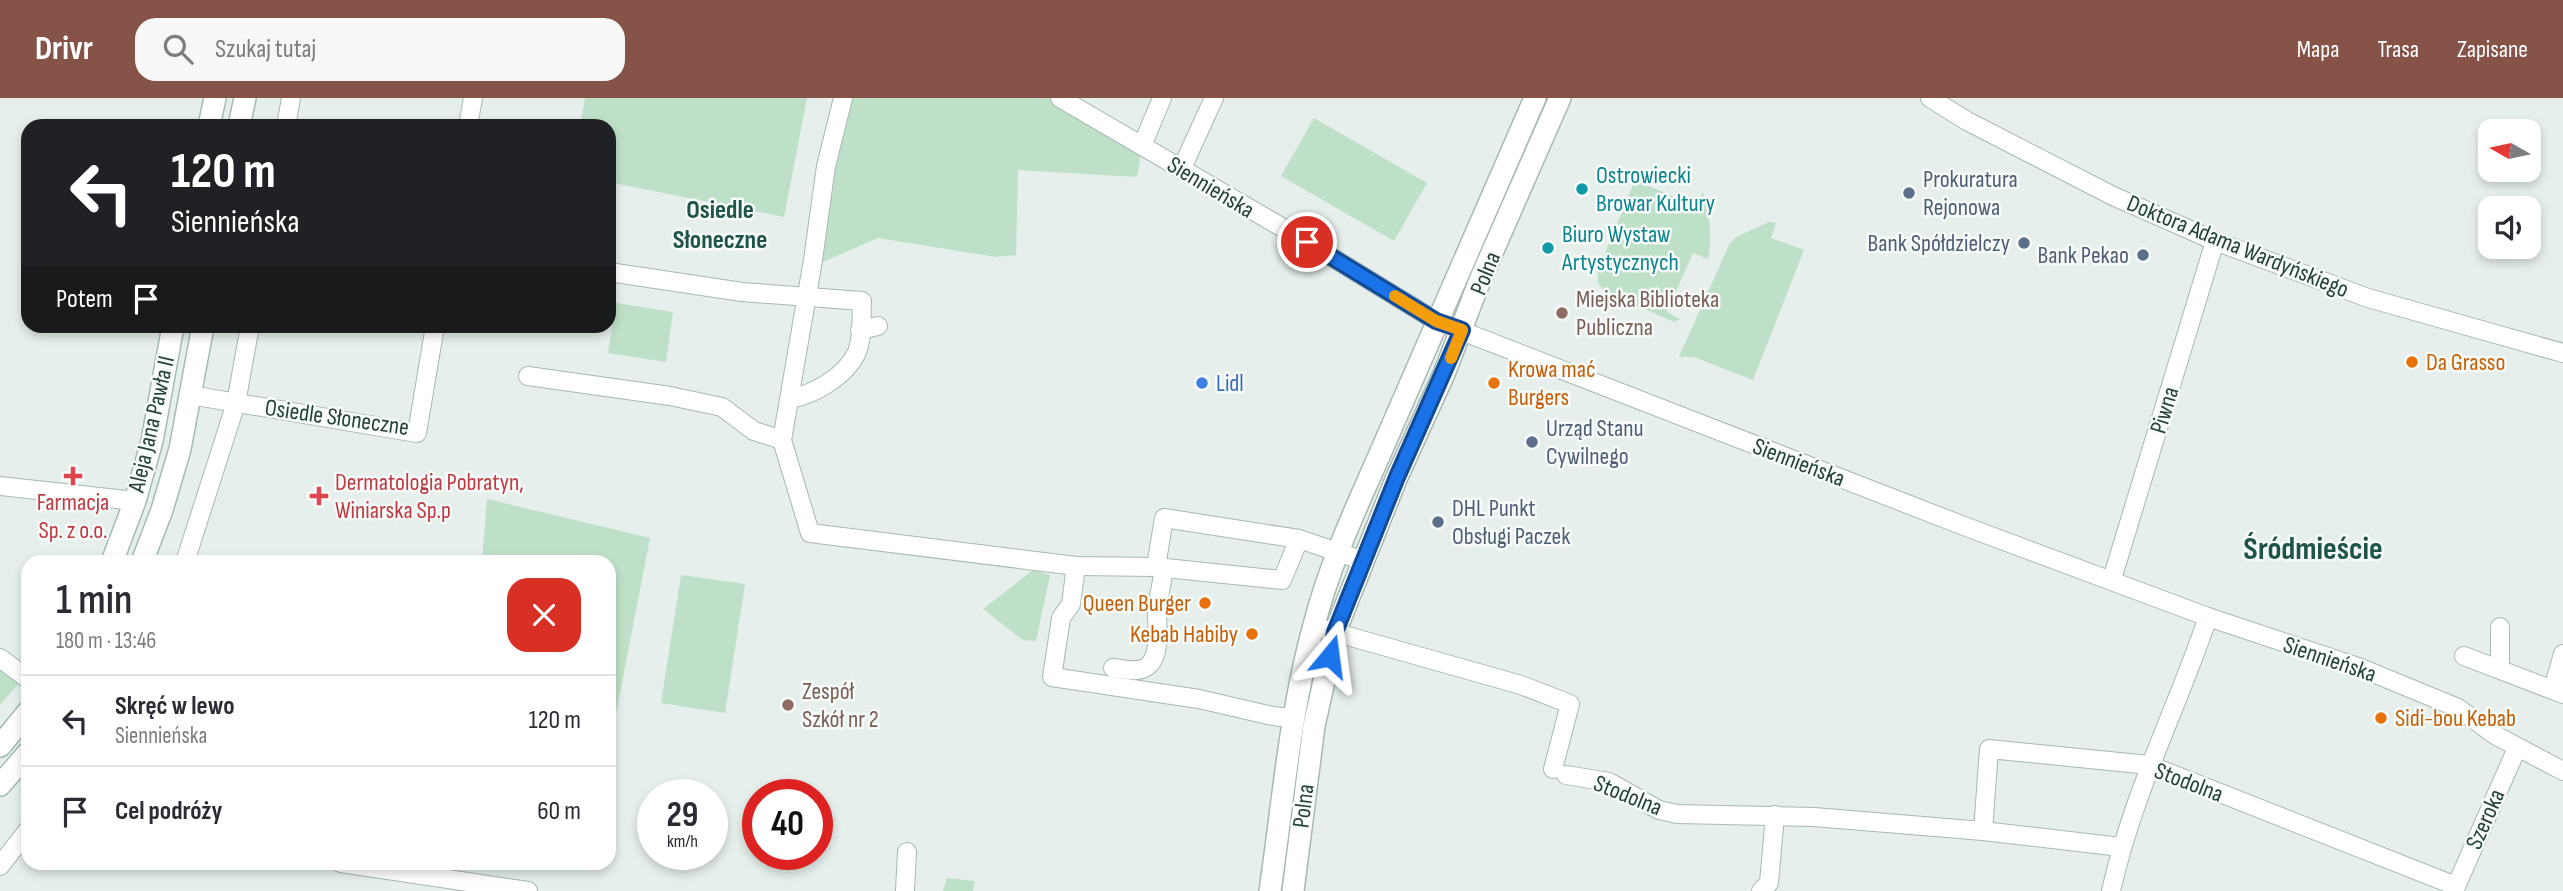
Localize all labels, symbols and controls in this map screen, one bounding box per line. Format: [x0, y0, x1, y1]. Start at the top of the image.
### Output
search box [135, 18, 625, 81]
text: Drivr [35, 29, 93, 69]
icon: search [159, 30, 197, 68]
text: Szukaj tutaj [215, 34, 316, 65]
text: Mapa [2297, 35, 2340, 64]
text: Trasa [2378, 35, 2419, 64]
text: Zapisane [2457, 35, 2528, 64]
north arrow [2478, 119, 2541, 182]
map controls [2478, 119, 2541, 259]
text: 120 m [171, 143, 276, 202]
icon: left [56, 147, 147, 238]
street label: Siennieńska [1162, 150, 1260, 225]
place label: Ostrowiecki Browar Kultury [1596, 161, 1715, 218]
place label: Prokuratura Rejonowa [1923, 165, 2018, 222]
marker: Ostrowiecki Browar Kultury [1574, 181, 1590, 197]
marker: Prokuratura Rejonowa [1901, 185, 1917, 201]
street label: Doktora Adama Wardyńskiego [2123, 189, 2353, 304]
district label: Osiedle Słoneczne [673, 195, 767, 256]
button: sound [2478, 196, 2541, 259]
text: Siennieńska [171, 203, 299, 242]
pin [1277, 212, 1337, 272]
place label: Biuro Wystaw Artystycznych [1561, 220, 1679, 277]
icon: arrive [1288, 223, 1326, 261]
place label: Bank Spółdzielczy [1867, 229, 2010, 258]
marker: Bank Spółdzielczy [2016, 235, 2032, 251]
marker: Biuro Wystaw Artystycznych [1540, 240, 1556, 256]
place label: Bank Pekao [2038, 241, 2129, 270]
street label: Polna [1464, 247, 1507, 299]
marker: Bank Pekao [2135, 247, 2151, 263]
icon: arrive [127, 280, 165, 318]
text: Potem [56, 284, 113, 315]
place label: Miejska Biblioteka Publiczna [1576, 285, 1719, 342]
marker: Miejska Biblioteka Publiczna [1554, 305, 1570, 321]
place label: Da Grasso [2426, 348, 2505, 377]
street label: Aleja Jana Pawła II [121, 353, 181, 496]
marker: Da Grasso [2404, 354, 2420, 370]
place label: Krowa mać Burgers [1508, 355, 1596, 412]
place label: Lidl [1216, 369, 1244, 398]
marker: Lidl [1194, 375, 1210, 391]
marker: Krowa mać Burgers [1486, 375, 1502, 391]
street label: Piwna [2144, 383, 2185, 437]
street label: Osiedle Słoneczne [263, 393, 411, 442]
place label: Urząd Stanu Cywilnego [1546, 414, 1644, 471]
street label: Siennieńska [1749, 432, 1849, 493]
marker: Urząd Stanu Cywilnego [1524, 434, 1540, 450]
marker: Farmacja Sp. z o.o. [65, 468, 81, 484]
place label: Dermatologia Pobratyn, Winiarska Sp.p [335, 468, 524, 525]
marker: Dermatologia Pobratyn, Winiarska Sp.p [309, 486, 329, 506]
place label: Farmacja Sp. z o.o. [37, 488, 109, 545]
place label: DHL Punkt Obsługi Paczek [1452, 494, 1570, 551]
marker: DHL Punkt Obsługi Paczek [1430, 514, 1446, 530]
district label: Śródmieście [2243, 530, 2383, 569]
text: 1 min [56, 575, 132, 626]
button: close [507, 578, 581, 652]
place label: Queen Burger [1083, 589, 1191, 618]
marker: Queen Burger [1197, 595, 1213, 611]
position arrow [1293, 619, 1367, 693]
place label: Kebab Habiby [1130, 620, 1238, 649]
marker: Kebab Habiby [1244, 626, 1260, 642]
text: 180 m · 13:46 [56, 627, 156, 655]
street label: Siennieńska [2280, 630, 2380, 689]
place label: Zespół Szkół nr 2 [802, 677, 879, 734]
text: Skręć w lewo [115, 691, 235, 722]
marker: Zespół Szkół nr 2 [780, 697, 796, 713]
icon: left [56, 702, 94, 740]
place label: Sidi-bou Kebab [2395, 704, 2516, 733]
text: 120 m [528, 705, 581, 736]
marker: Sidi-bou Kebab [2373, 710, 2389, 726]
text: Siennieńska [115, 722, 207, 750]
street label: Stodolna [2150, 756, 2227, 809]
street label: Stodolna [1589, 769, 1666, 822]
speed limit sign: 40 [742, 779, 833, 870]
street label: Polna [1286, 782, 1321, 830]
street label: Szeroka [2459, 785, 2512, 854]
icon: arrive [56, 793, 94, 831]
text: 29 [667, 794, 698, 837]
text: Cel podróży [115, 796, 222, 827]
text: 60 m [537, 796, 581, 827]
text: km/h [667, 831, 698, 852]

